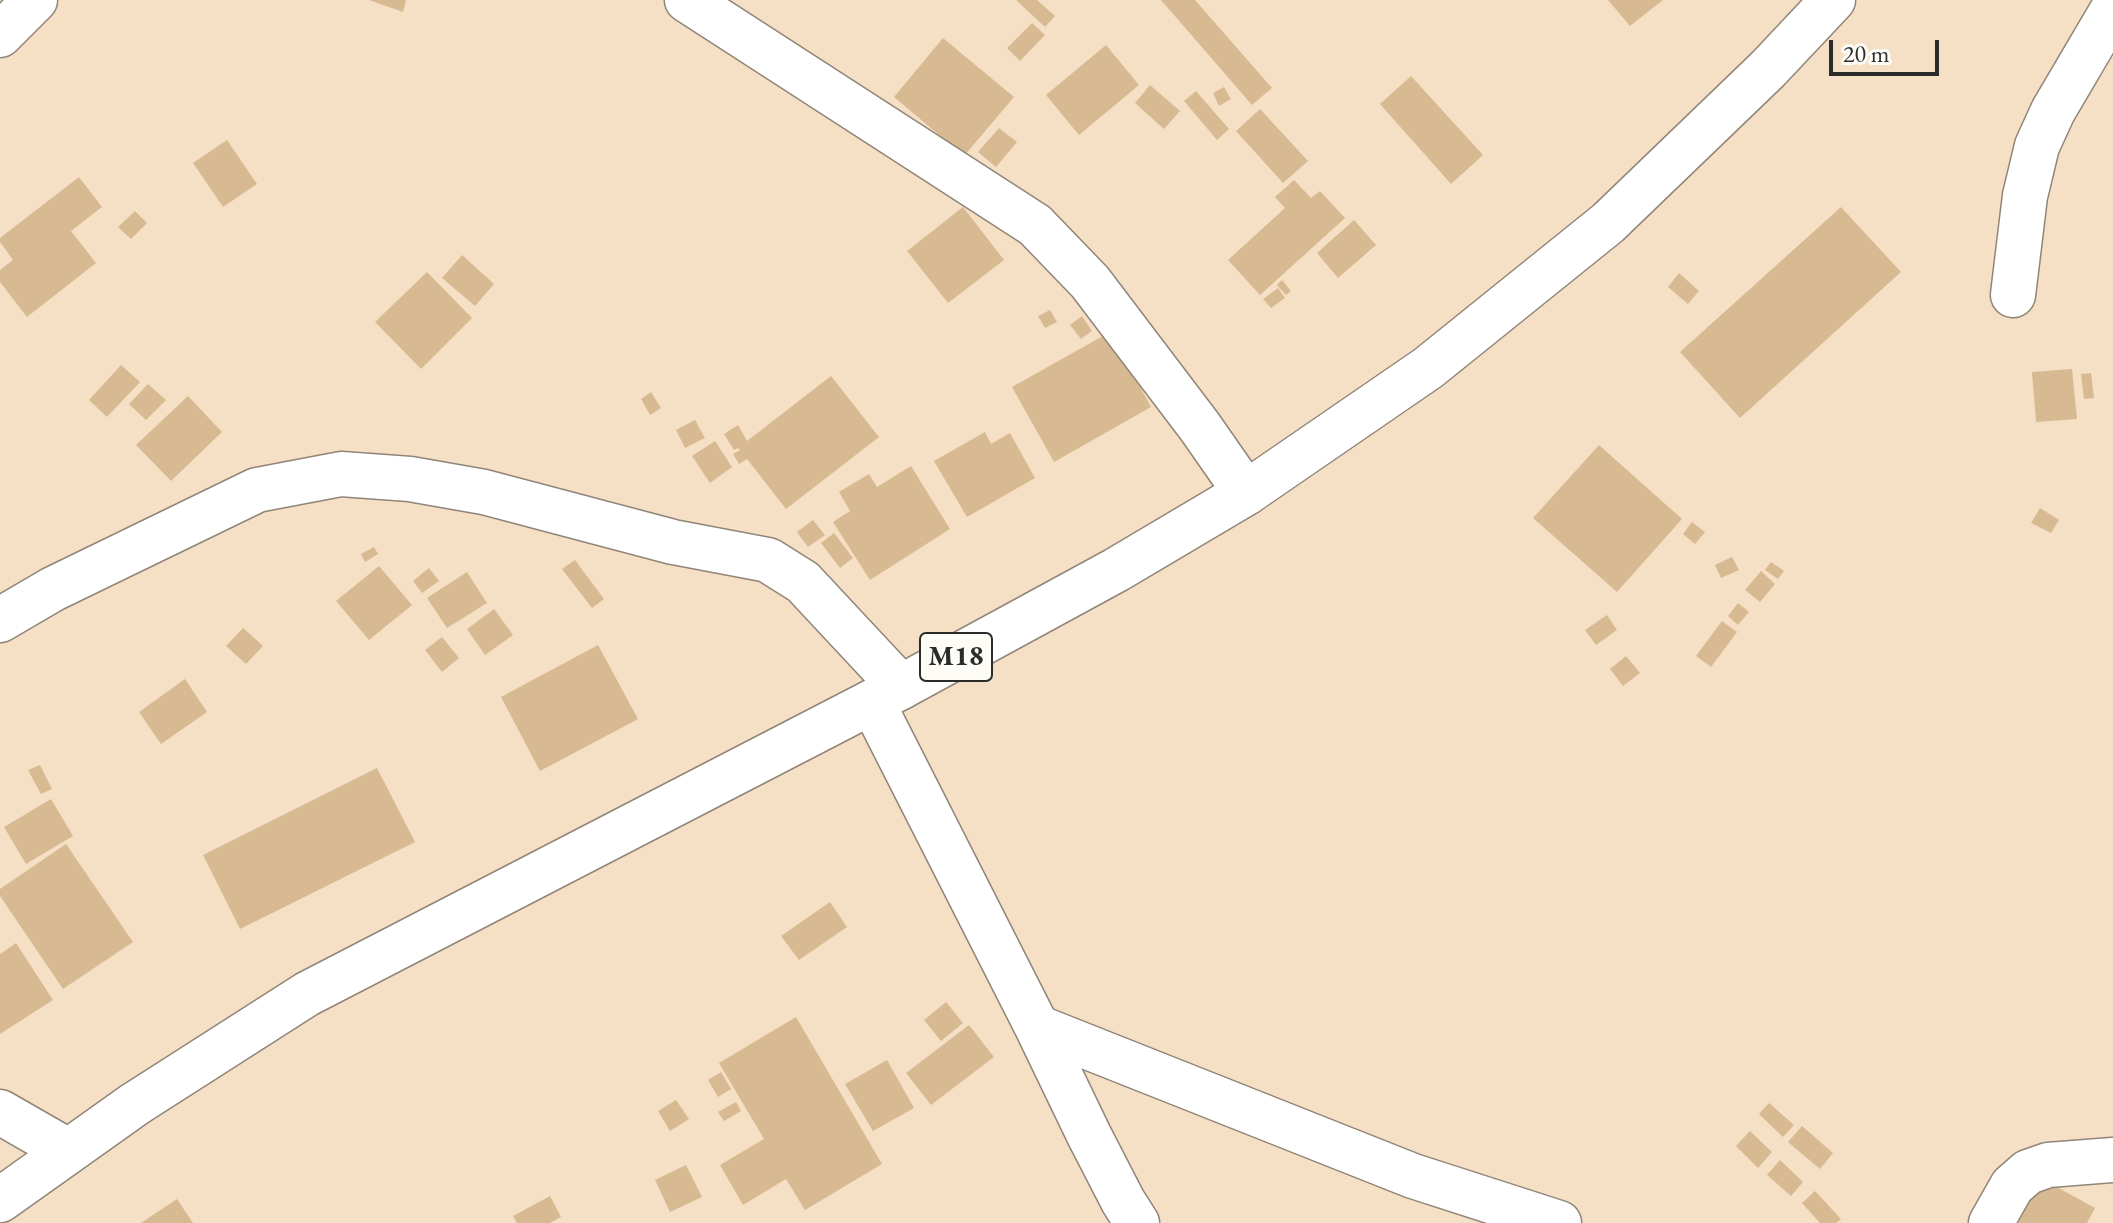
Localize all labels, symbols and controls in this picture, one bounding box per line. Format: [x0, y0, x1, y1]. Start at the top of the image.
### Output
scale bar [1833, 24, 1943, 74]
text: 20 m [1843, 38, 1890, 69]
road number: M18 [920, 633, 992, 681]

